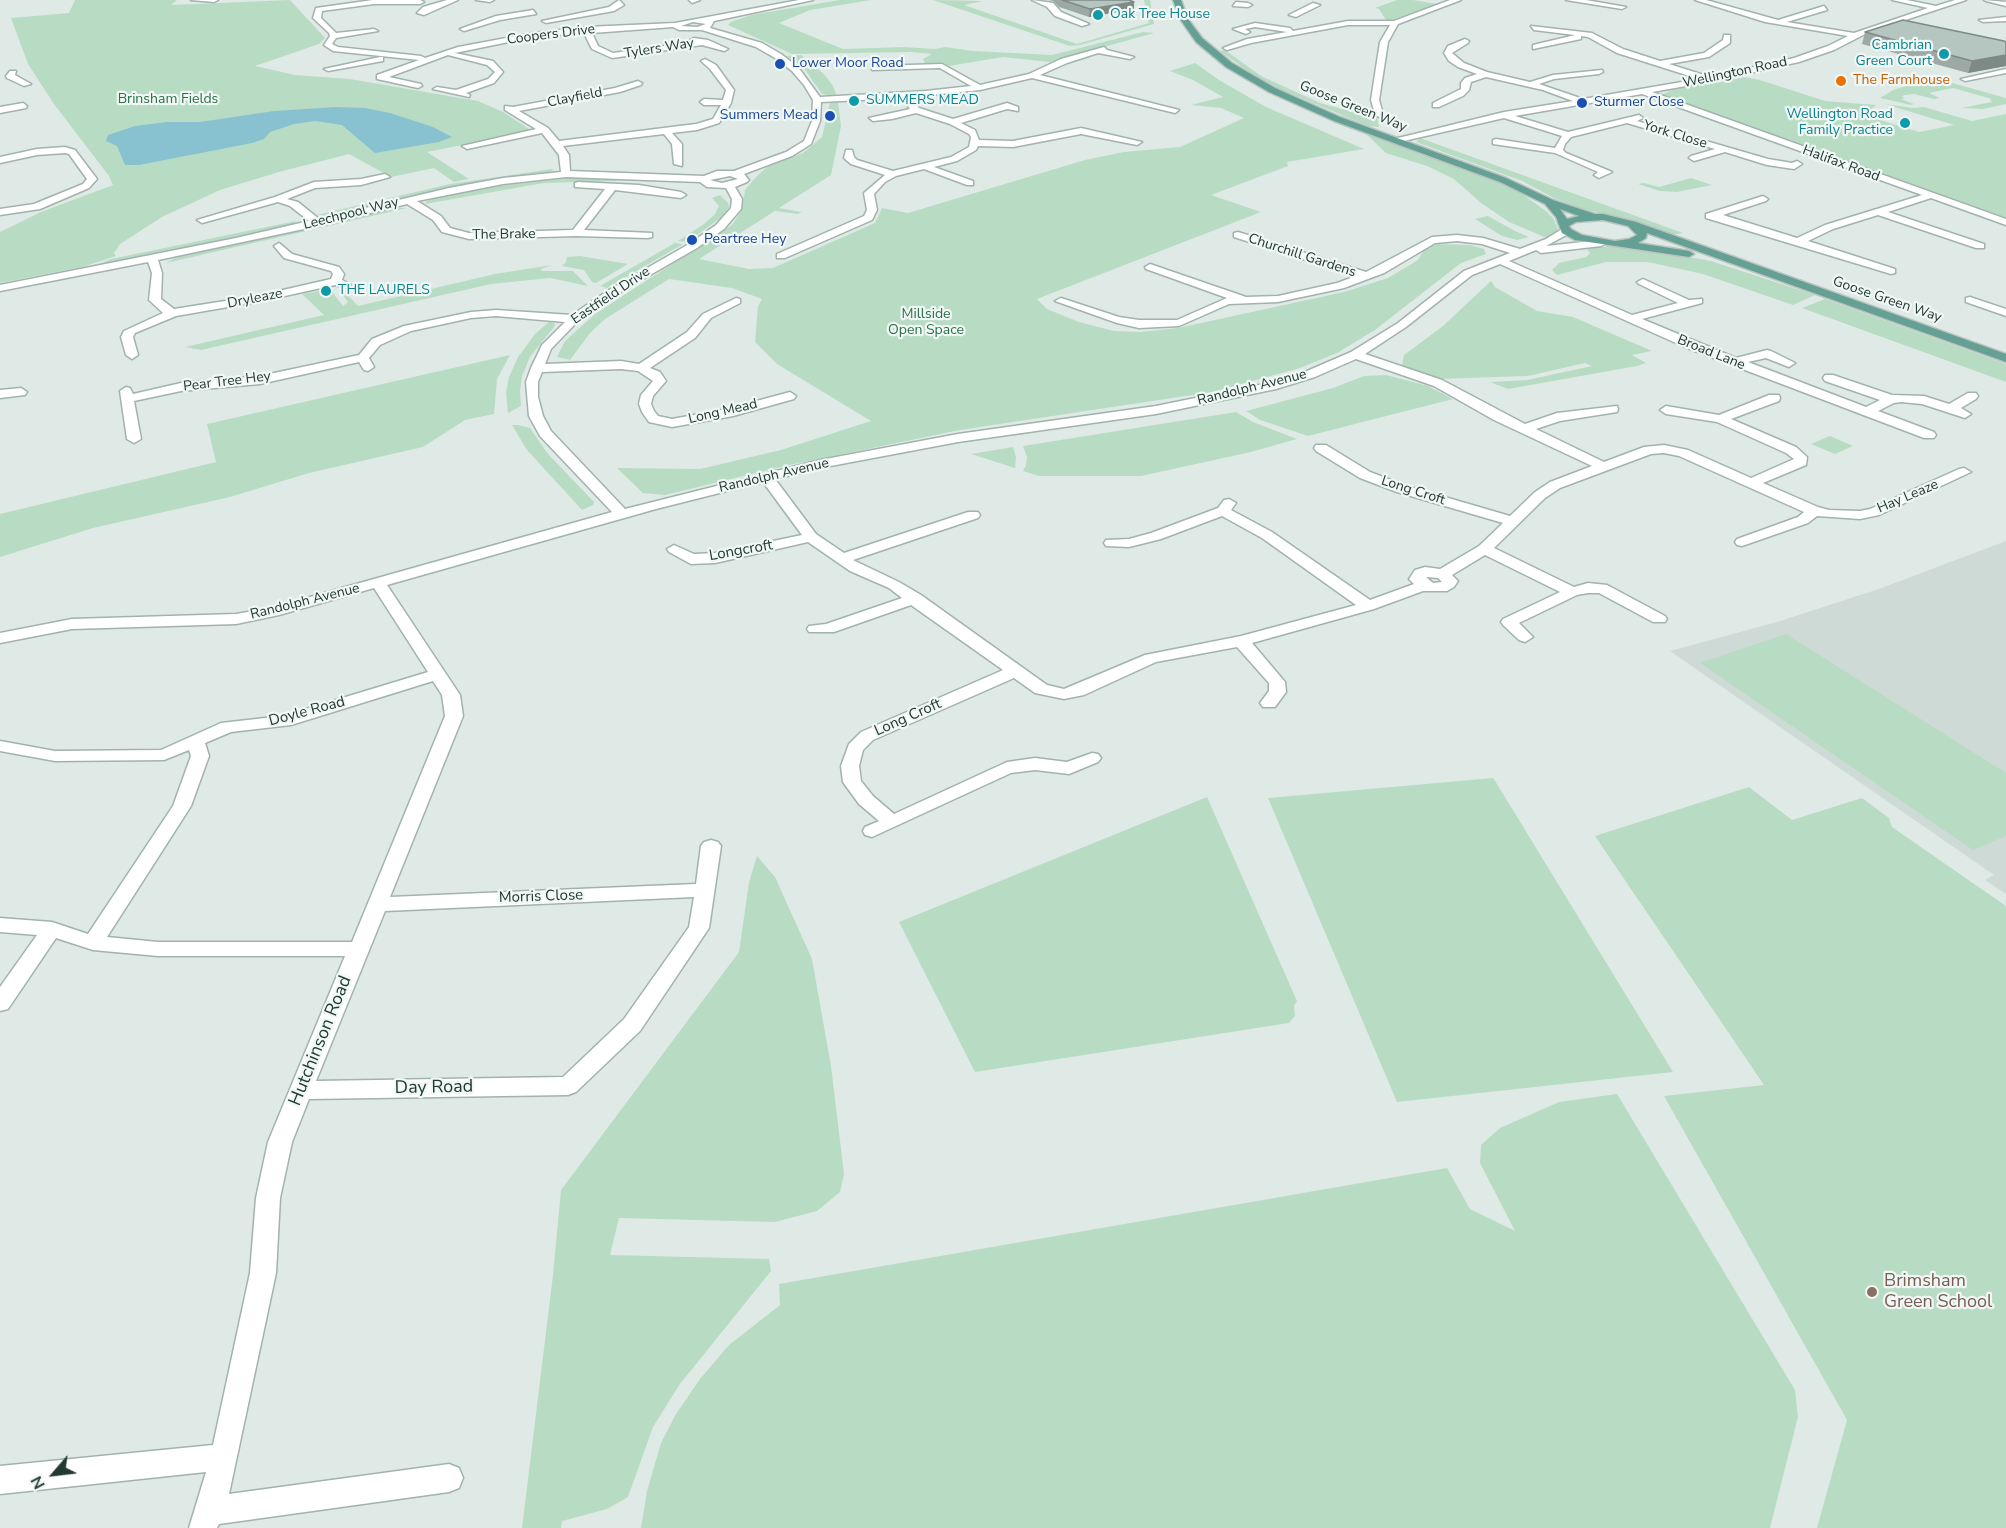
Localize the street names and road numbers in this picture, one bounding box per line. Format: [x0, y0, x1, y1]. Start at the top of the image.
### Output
street label: Coopers Drive [506, 21, 596, 49]
street label: Tylers Way [623, 35, 695, 63]
street label: Wellington Road [1681, 54, 1789, 92]
street label: Goose Green Way [1297, 78, 1409, 136]
street label: Clayfield [546, 84, 604, 112]
street label: York Close [1641, 117, 1709, 153]
street label: Halifax Road [1800, 142, 1882, 186]
street label: Leechpool Way [302, 194, 400, 234]
street label: The Brake [472, 226, 536, 244]
street label: Churchill Gardens [1246, 231, 1358, 281]
street label: Eastfield Drive [568, 263, 654, 329]
street label: Goose Green Way [1830, 273, 1944, 327]
street label: Dryleaze [226, 285, 284, 313]
street label: Broad Lane [1675, 332, 1747, 374]
street label: Randolph Avenue [1196, 366, 1308, 410]
street label: Pear Tree Hey [182, 368, 272, 396]
street label: Long Mead [687, 396, 759, 428]
street label: Randolph Avenue [717, 455, 831, 497]
street label: Long Croft [1379, 473, 1447, 509]
street label: Hay Leaze [1875, 477, 1941, 517]
street label: Longcroft [708, 537, 774, 565]
street label: Randolph Avenue [249, 580, 361, 624]
street label: Doyle Road [267, 693, 347, 731]
street label: Long Croft [872, 695, 944, 741]
street label: Morris Close [498, 887, 584, 907]
street label: Hutchinson Road [285, 973, 357, 1109]
street label: Day Road [395, 1077, 473, 1099]

